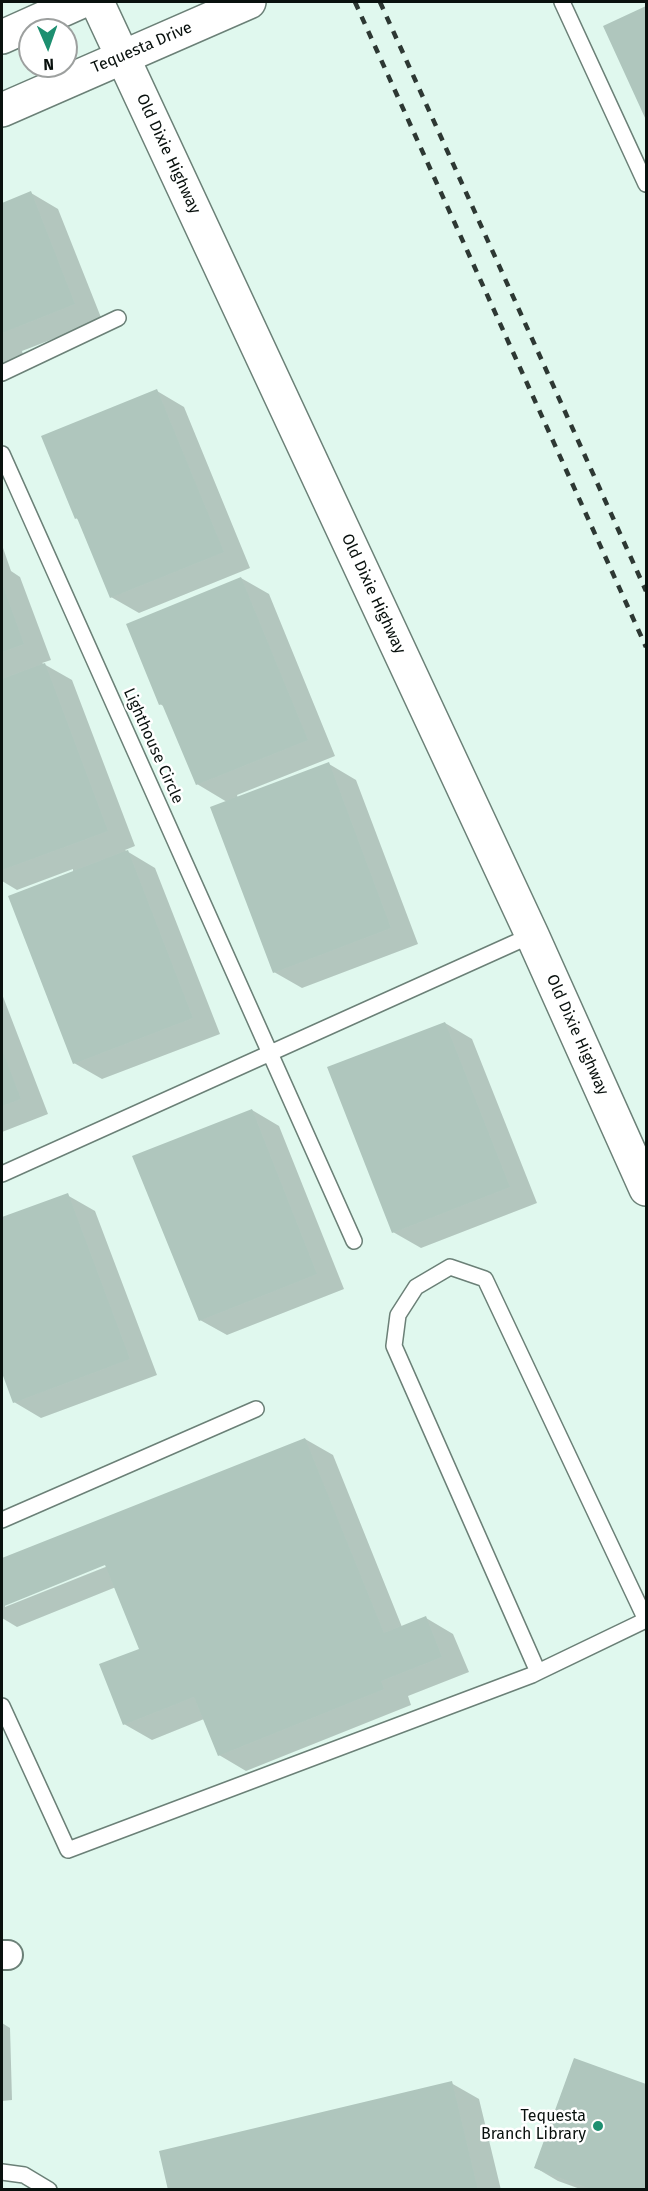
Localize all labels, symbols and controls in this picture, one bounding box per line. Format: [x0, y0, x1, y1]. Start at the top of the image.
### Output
north arrow [18, 18, 78, 78]
street label: Tequesta Drive [89, 18, 195, 78]
text: N [43, 55, 54, 74]
street label: Old Dixie Highway [132, 91, 204, 217]
street label: Old Dixie Highway [337, 531, 409, 657]
street label: Lighthouse Circle [119, 685, 187, 807]
street label: Old Dixie Highway [542, 972, 612, 1098]
place label: Tequesta Branch Library [481, 2107, 586, 2145]
marker: Tequesta Branch Library [591, 2119, 605, 2133]

